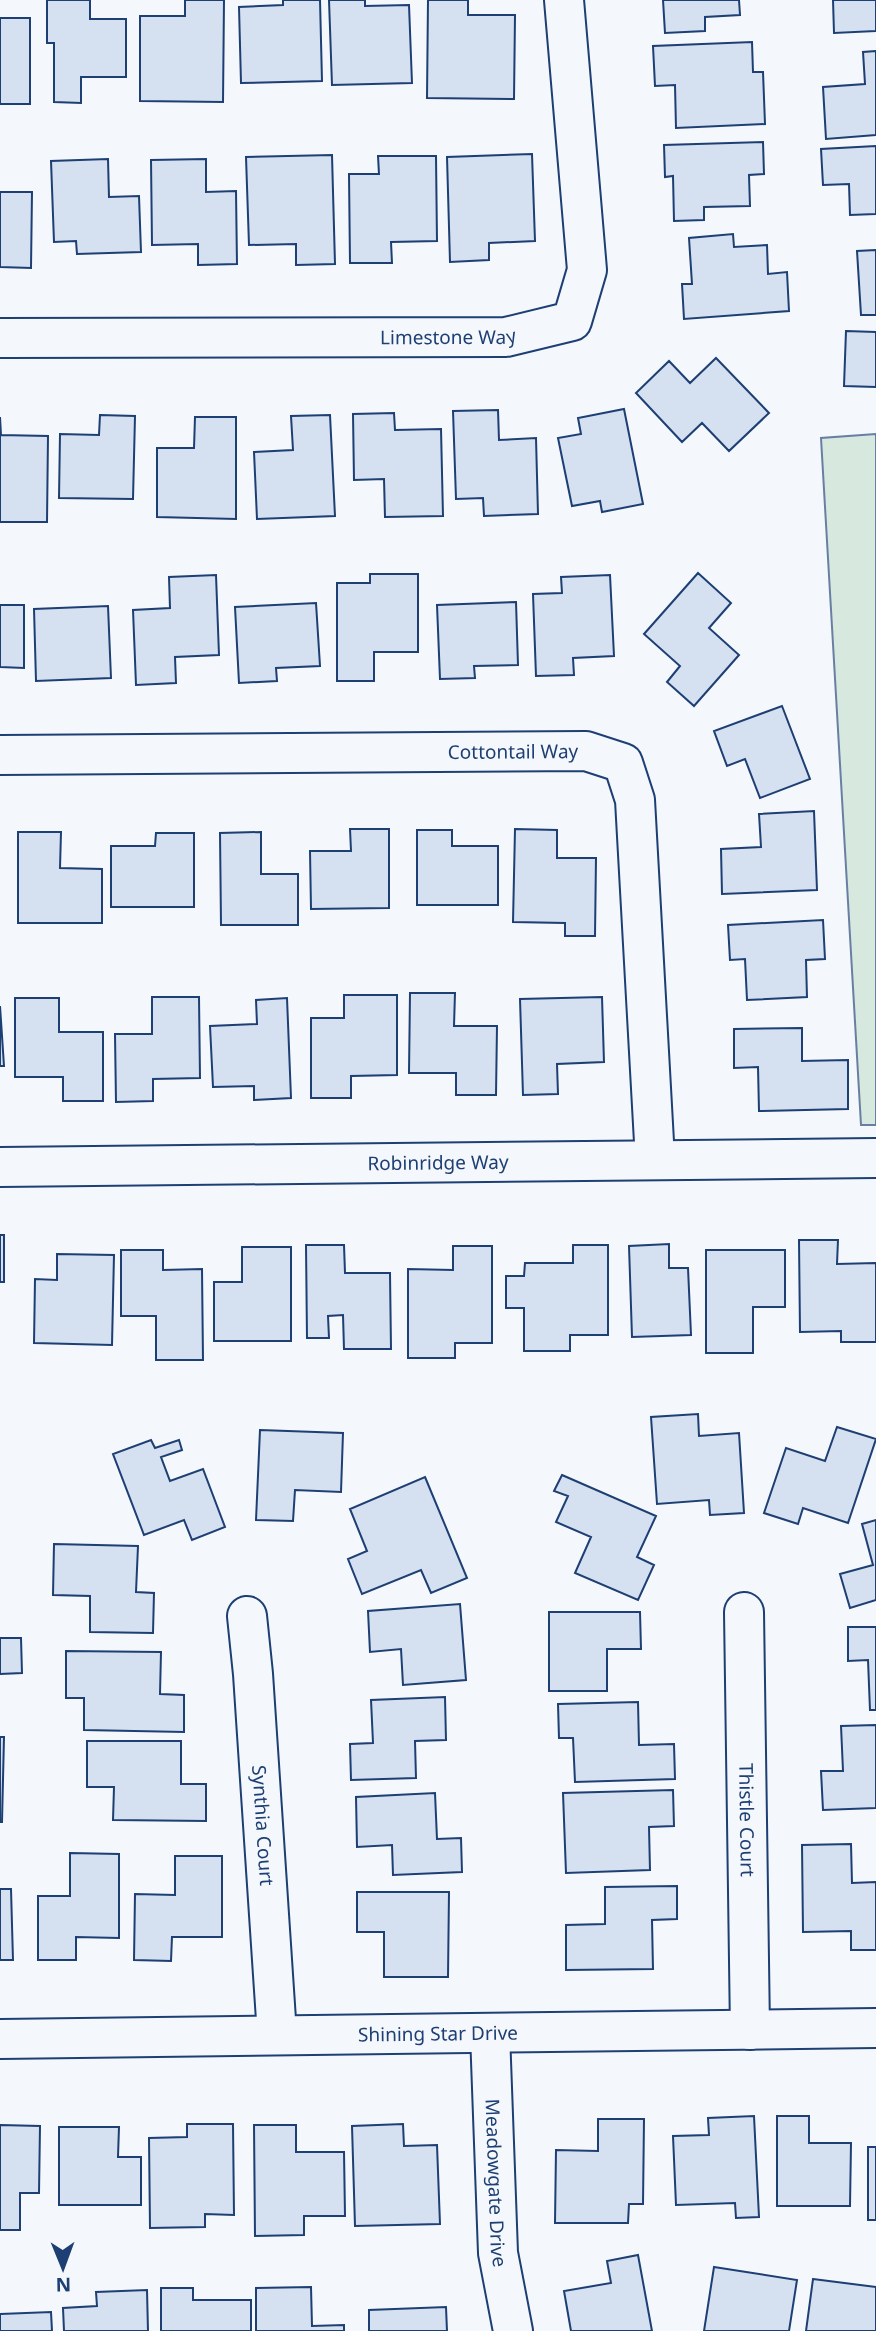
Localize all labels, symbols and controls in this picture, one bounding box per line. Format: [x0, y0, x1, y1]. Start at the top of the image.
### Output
street label: Limestone Way [380, 322, 519, 350]
street label: Cottontail Way [448, 738, 579, 765]
street label: Robinridge Way [367, 1149, 509, 1176]
street label: Thistle Court [733, 1763, 761, 1877]
street label: Synthia Court [246, 1764, 280, 1887]
street label: Shining Star Drive [358, 2019, 518, 2048]
street label: Meadowgate Drive [479, 2098, 513, 2269]
north arrow [28, 2233, 98, 2303]
text: N [55, 2272, 71, 2298]

